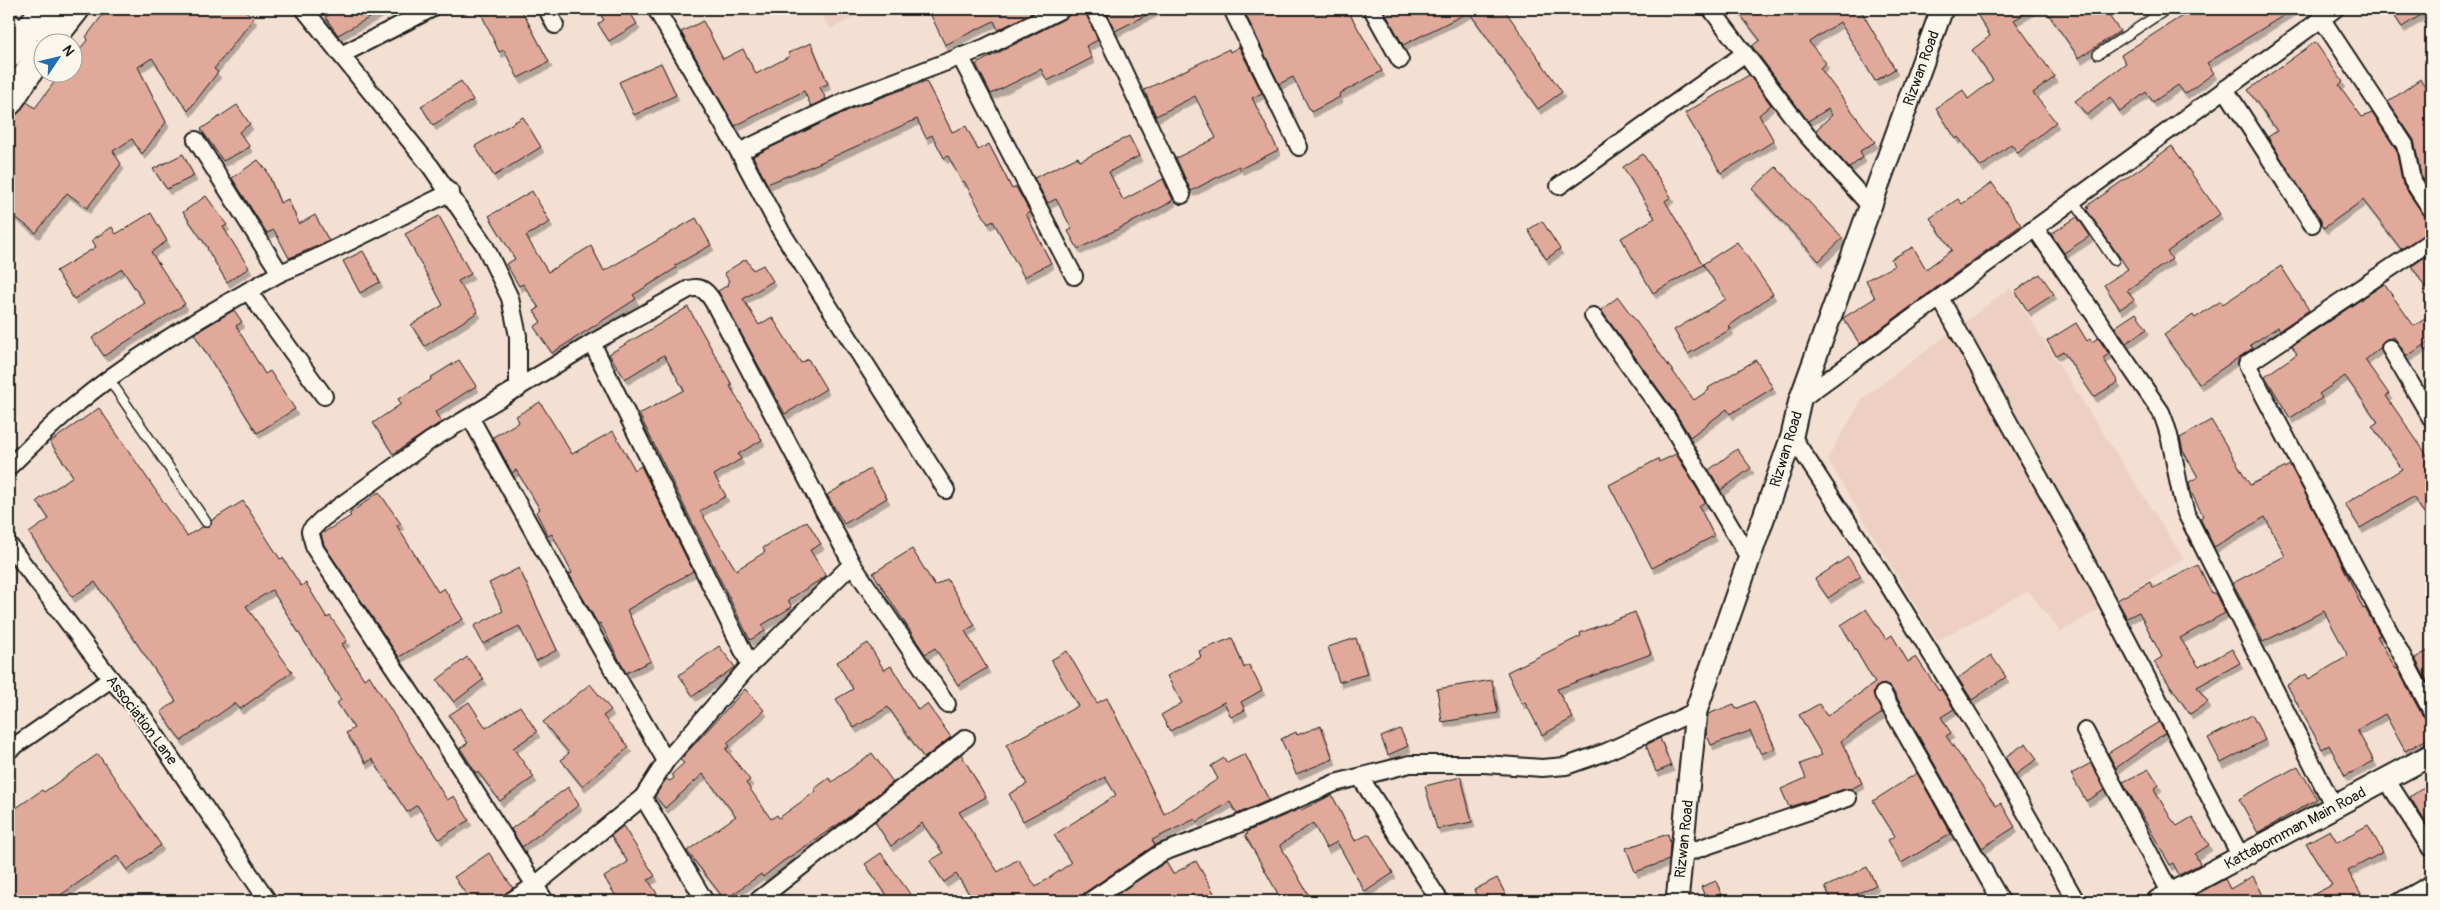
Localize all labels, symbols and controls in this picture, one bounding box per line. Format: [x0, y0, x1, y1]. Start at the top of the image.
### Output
street label: Rizwan Road [1899, 28, 1944, 108]
north arrow [32, 32, 82, 82]
text: N [59, 42, 78, 60]
street label: Rizwan Road [1766, 409, 1807, 490]
street label: Association Lane [102, 672, 182, 769]
street label: Kattabomman Main Road [2221, 783, 2369, 874]
street label: Rizwan Road [1671, 799, 1698, 879]

